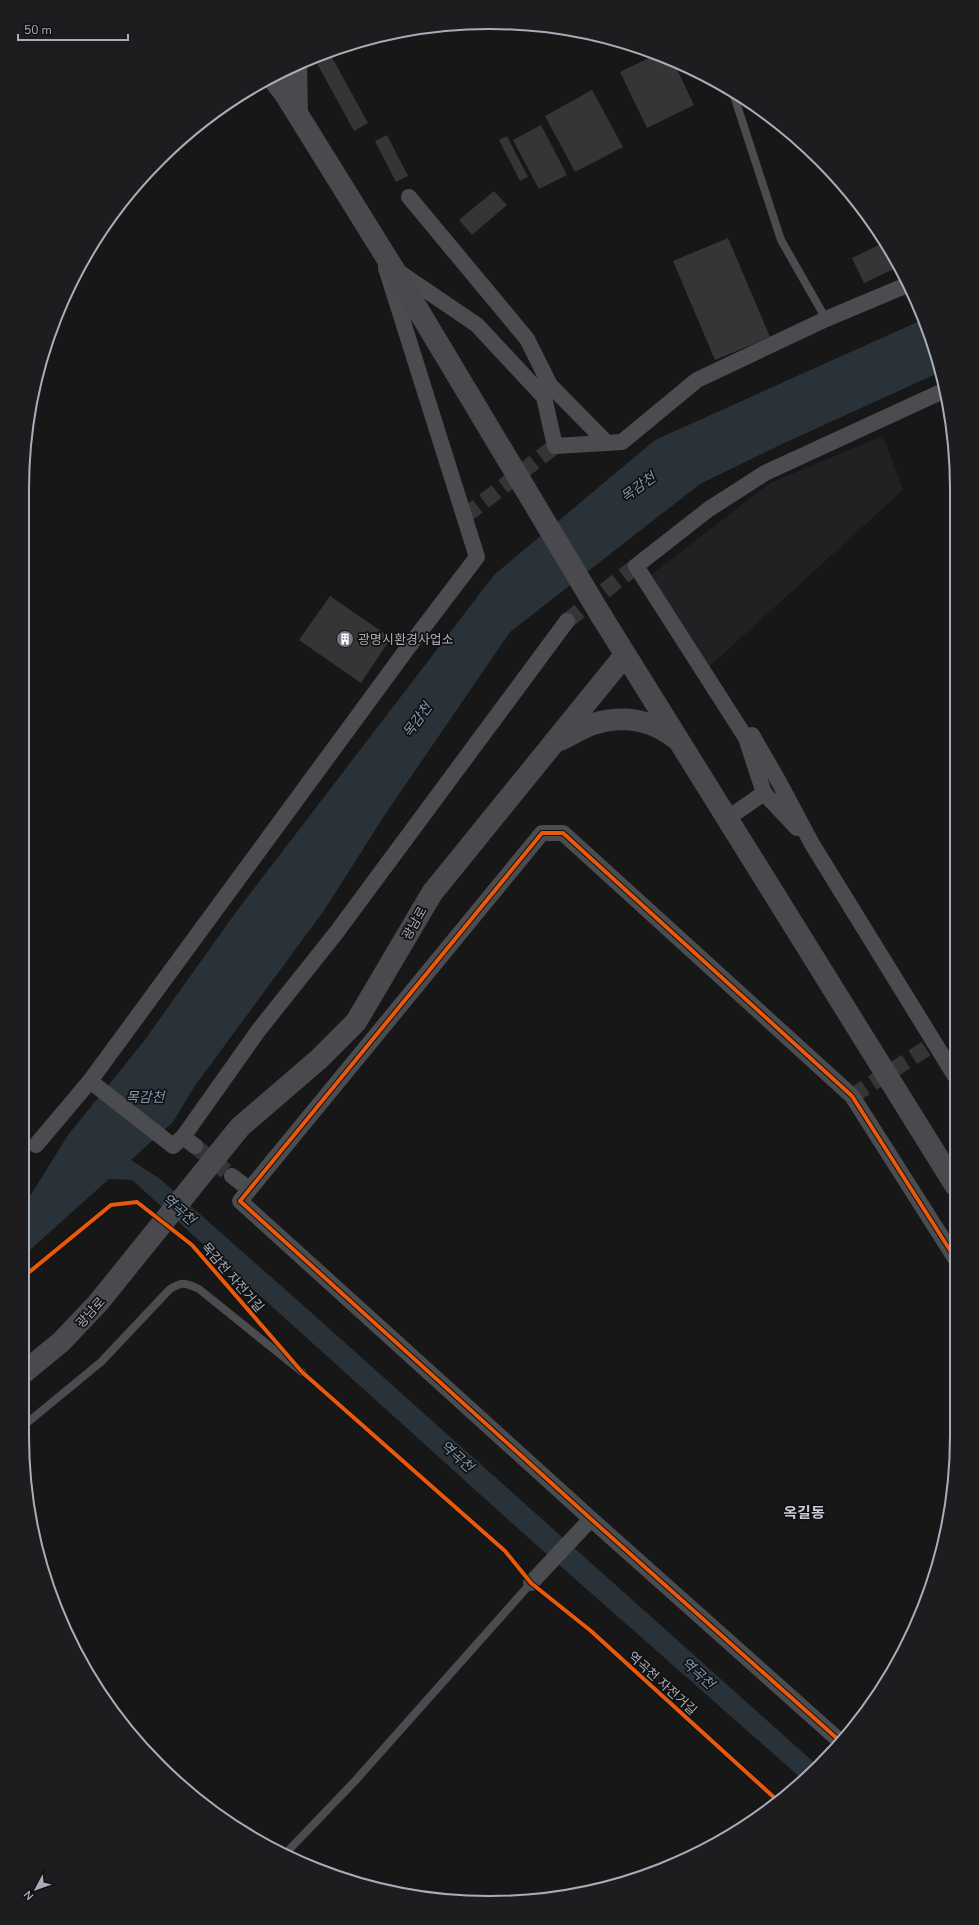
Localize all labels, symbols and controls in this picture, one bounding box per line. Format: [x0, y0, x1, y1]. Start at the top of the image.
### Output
scale bar [18, 16, 128, 42]
text: 50 m [24, 22, 52, 38]
water label: 목감천 [617, 468, 660, 506]
building icon: 광명시환경사업소 [335, 629, 355, 649]
place label: 광명시환경사업소 [358, 631, 454, 649]
water label: 목감천 [398, 698, 437, 742]
street label: 광남로 [398, 903, 432, 944]
water label: 목감천 [126, 1088, 165, 1107]
water label: 역곡천 [158, 1190, 200, 1230]
street label: 목감천 자전거길 [197, 1239, 268, 1316]
street label: 광남로 [72, 1293, 109, 1332]
water label: 역곡천 [436, 1436, 478, 1477]
district label: 옥길동 [783, 1503, 825, 1523]
street label: 역곡천 자전거길 [624, 1648, 701, 1720]
water label: 역곡천 [677, 1653, 719, 1694]
north arrow [16, 1869, 56, 1909]
text: N [20, 1887, 37, 1903]

